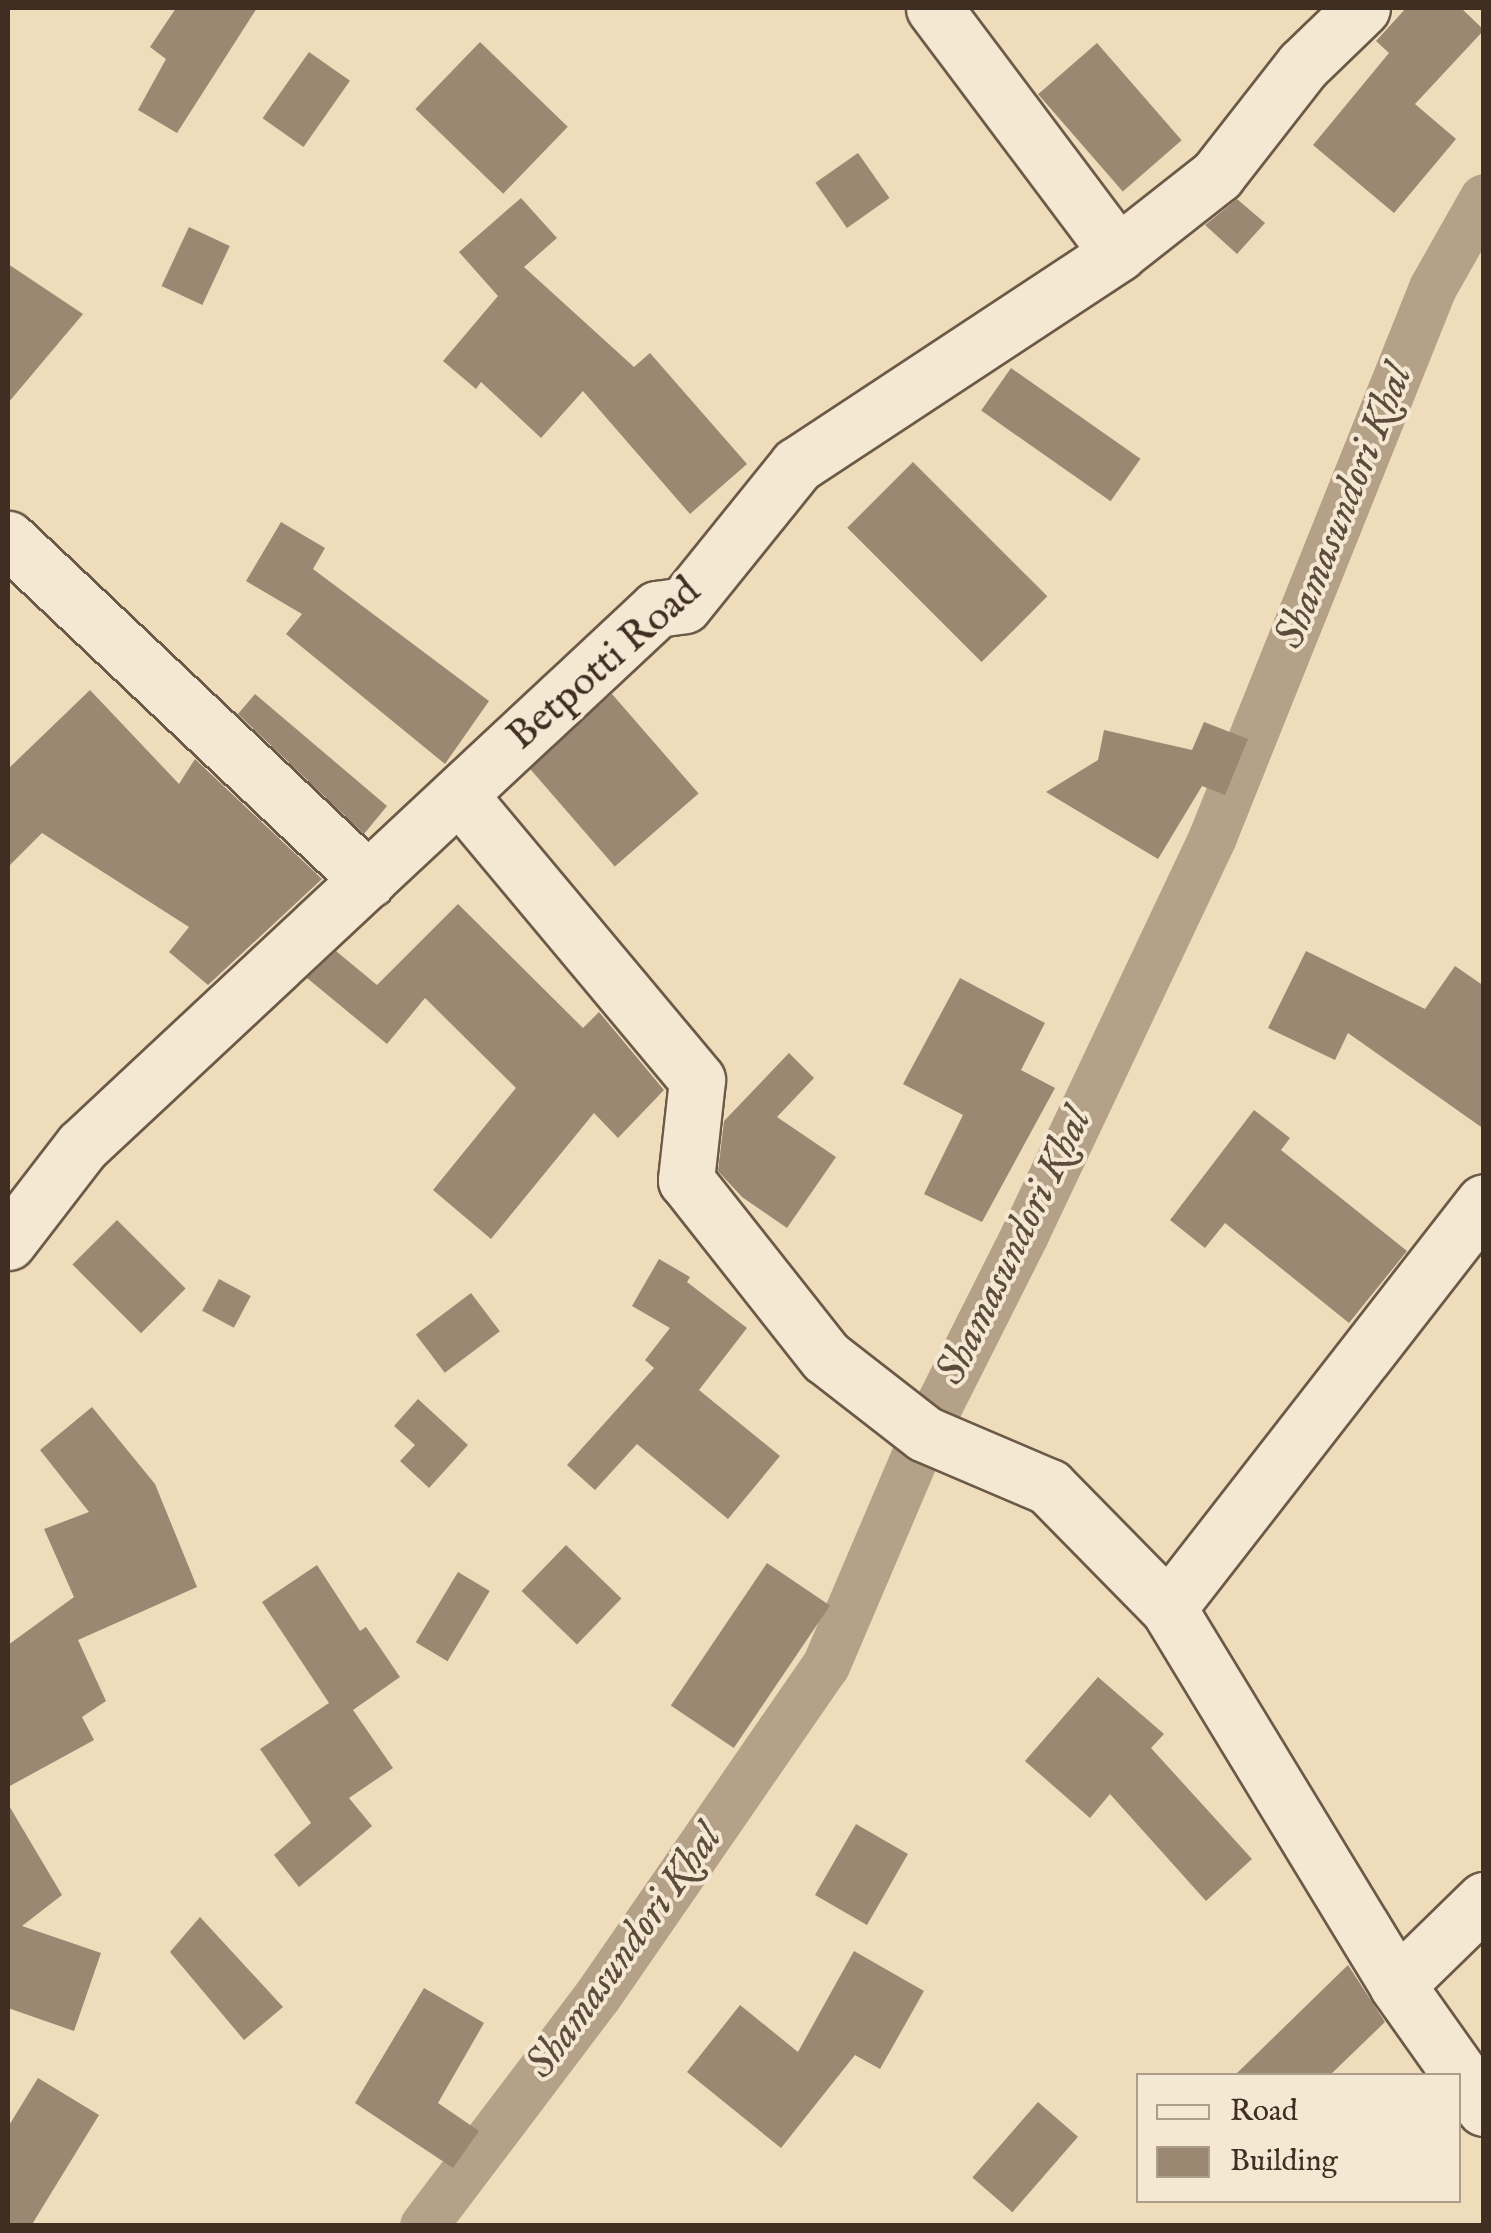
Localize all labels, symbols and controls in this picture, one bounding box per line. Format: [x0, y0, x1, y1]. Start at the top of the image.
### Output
water label: Shamasundori Khal [1265, 358, 1425, 656]
street label: Betpotti Road [499, 568, 711, 762]
water label: Shamasundori Khal [926, 1101, 1104, 1393]
water label: Shamasundori Khal [516, 1815, 734, 2089]
legend [1136, 2073, 1461, 2203]
text: Road [1230, 2093, 1298, 2131]
text: Building [1230, 2143, 1338, 2181]

